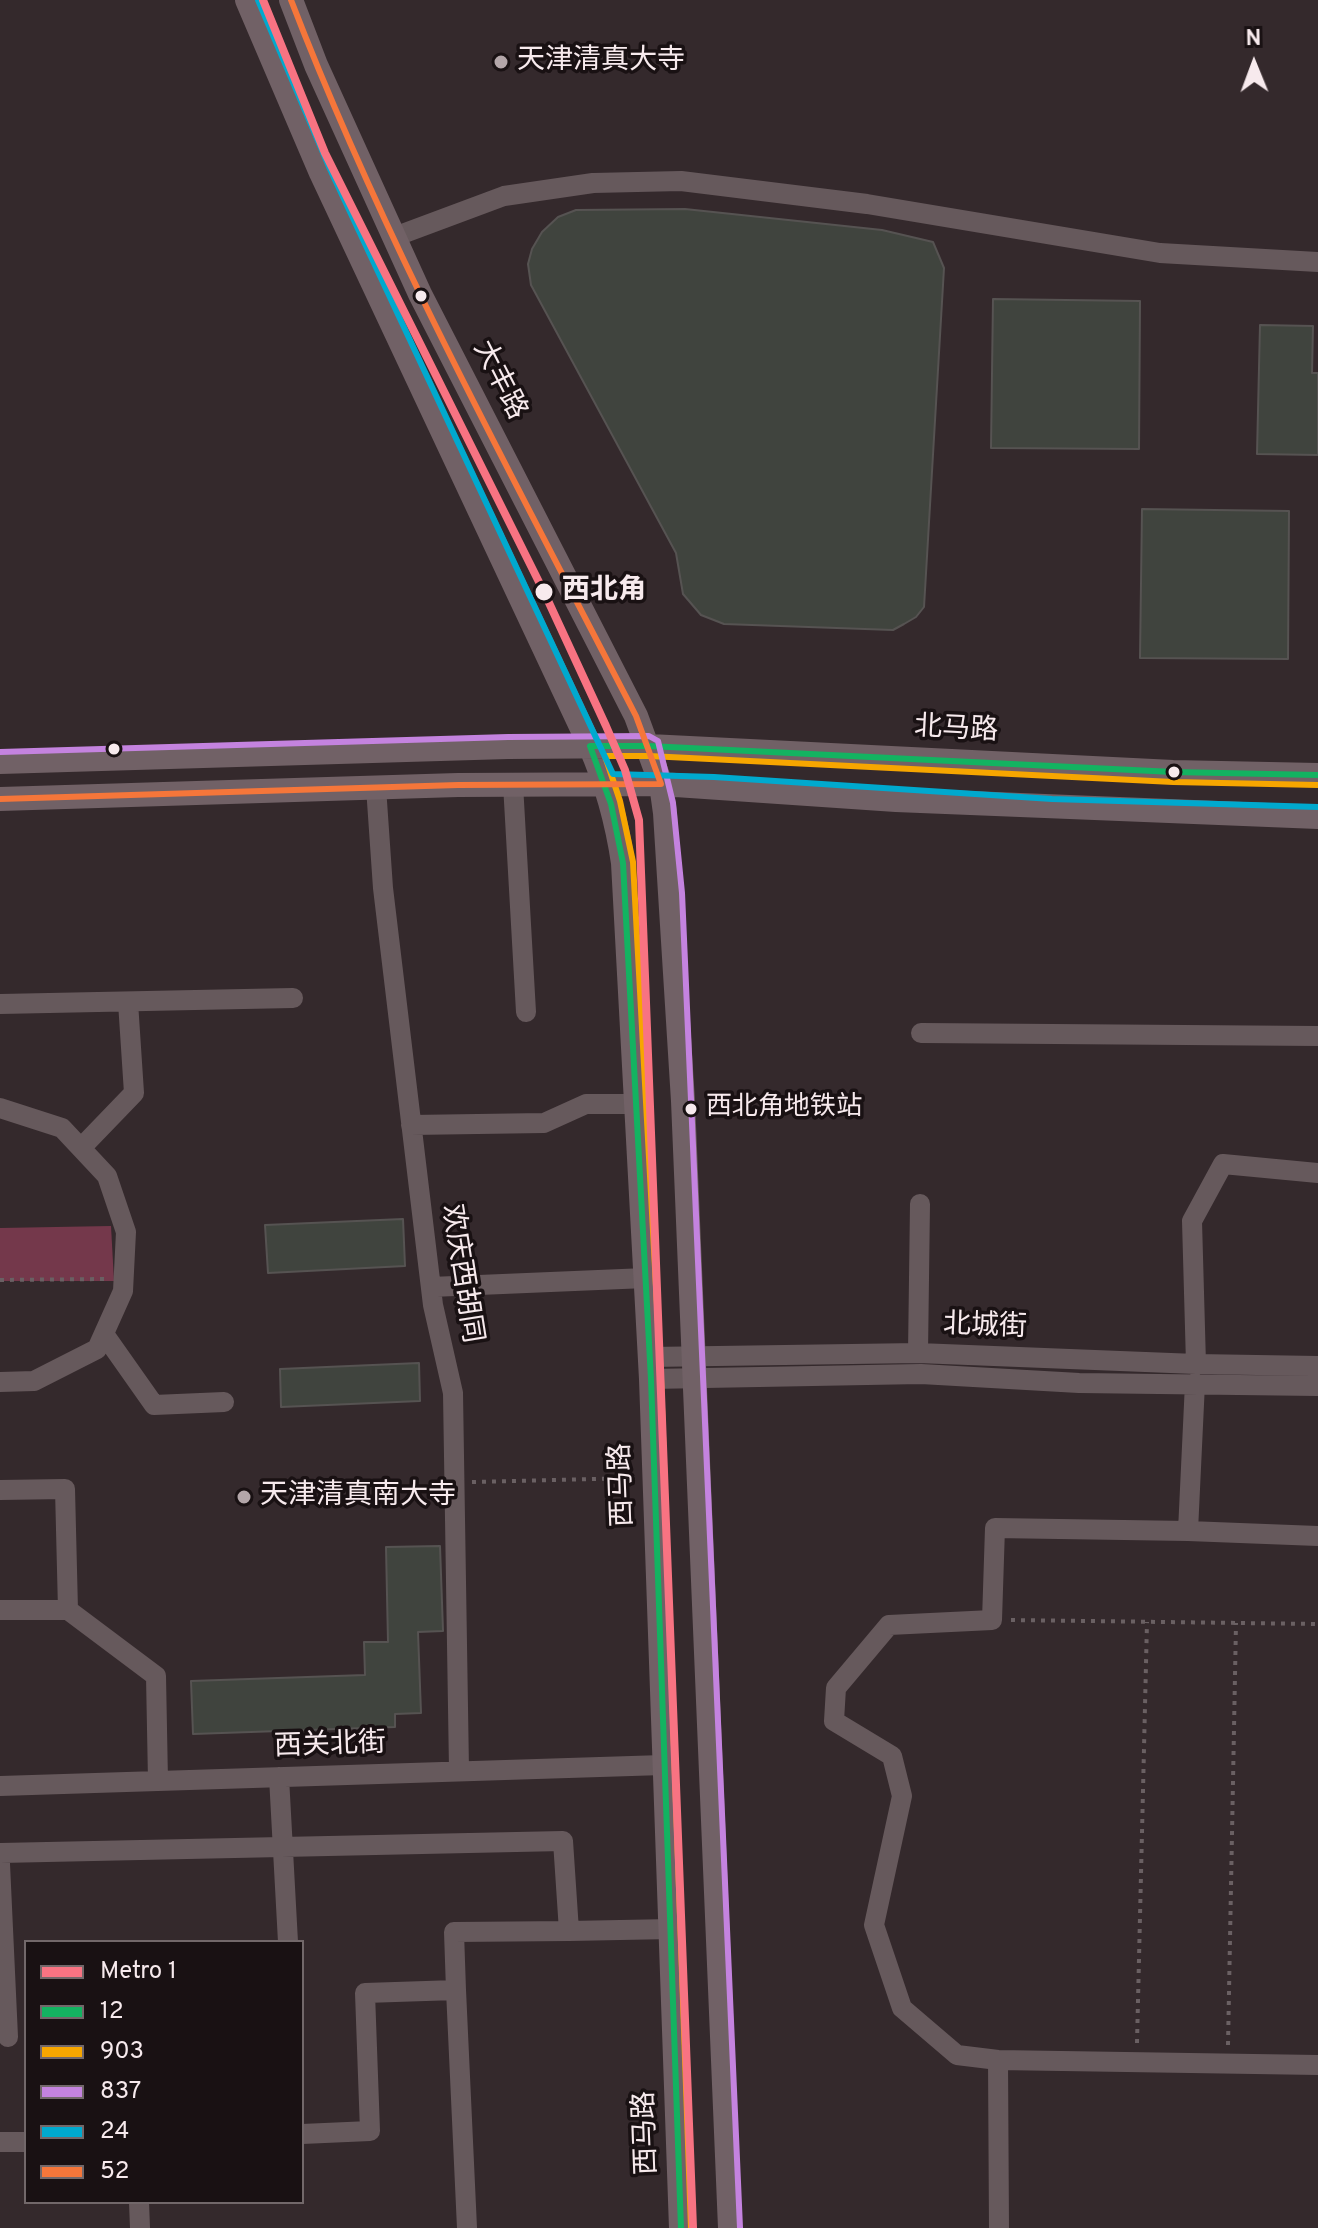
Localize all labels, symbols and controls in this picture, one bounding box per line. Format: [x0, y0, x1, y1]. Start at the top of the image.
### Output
north arrow [1214, 24, 1294, 104]
text: N [1245, 26, 1262, 53]
place label: 天津清真大寺 [517, 45, 685, 79]
marker: 天津清真大寺 [492, 53, 510, 71]
unlabelled marker [413, 288, 429, 304]
street label: 大丰路 [464, 336, 532, 426]
place label: 西北角 [562, 575, 646, 609]
marker: 西北角 [533, 581, 555, 603]
street label: 北马路 [913, 712, 999, 750]
unlabelled marker [106, 741, 122, 757]
unlabelled marker [1166, 764, 1182, 780]
place label: 西北角地铁站 [706, 1093, 862, 1125]
marker: 西北角地铁站 [683, 1101, 699, 1117]
street label: 欢庆西胡同 [432, 1202, 488, 1346]
street label: 北城街 [942, 1310, 1028, 1346]
street label: 西马路 [606, 1442, 642, 1528]
place label: 天津清真南大寺 [260, 1480, 456, 1514]
marker: 天津清真南大寺 [235, 1488, 253, 1506]
street label: 西关北街 [273, 1728, 387, 1766]
legend [24, 1940, 304, 2204]
text: Metro 1 [100, 1957, 177, 1987]
text: 12 [100, 1997, 124, 2027]
text: 903 [100, 2037, 144, 2067]
text: 837 [100, 2077, 141, 2107]
street label: 西马路 [630, 2090, 666, 2176]
text: 24 [100, 2117, 129, 2147]
text: 52 [100, 2157, 129, 2187]

